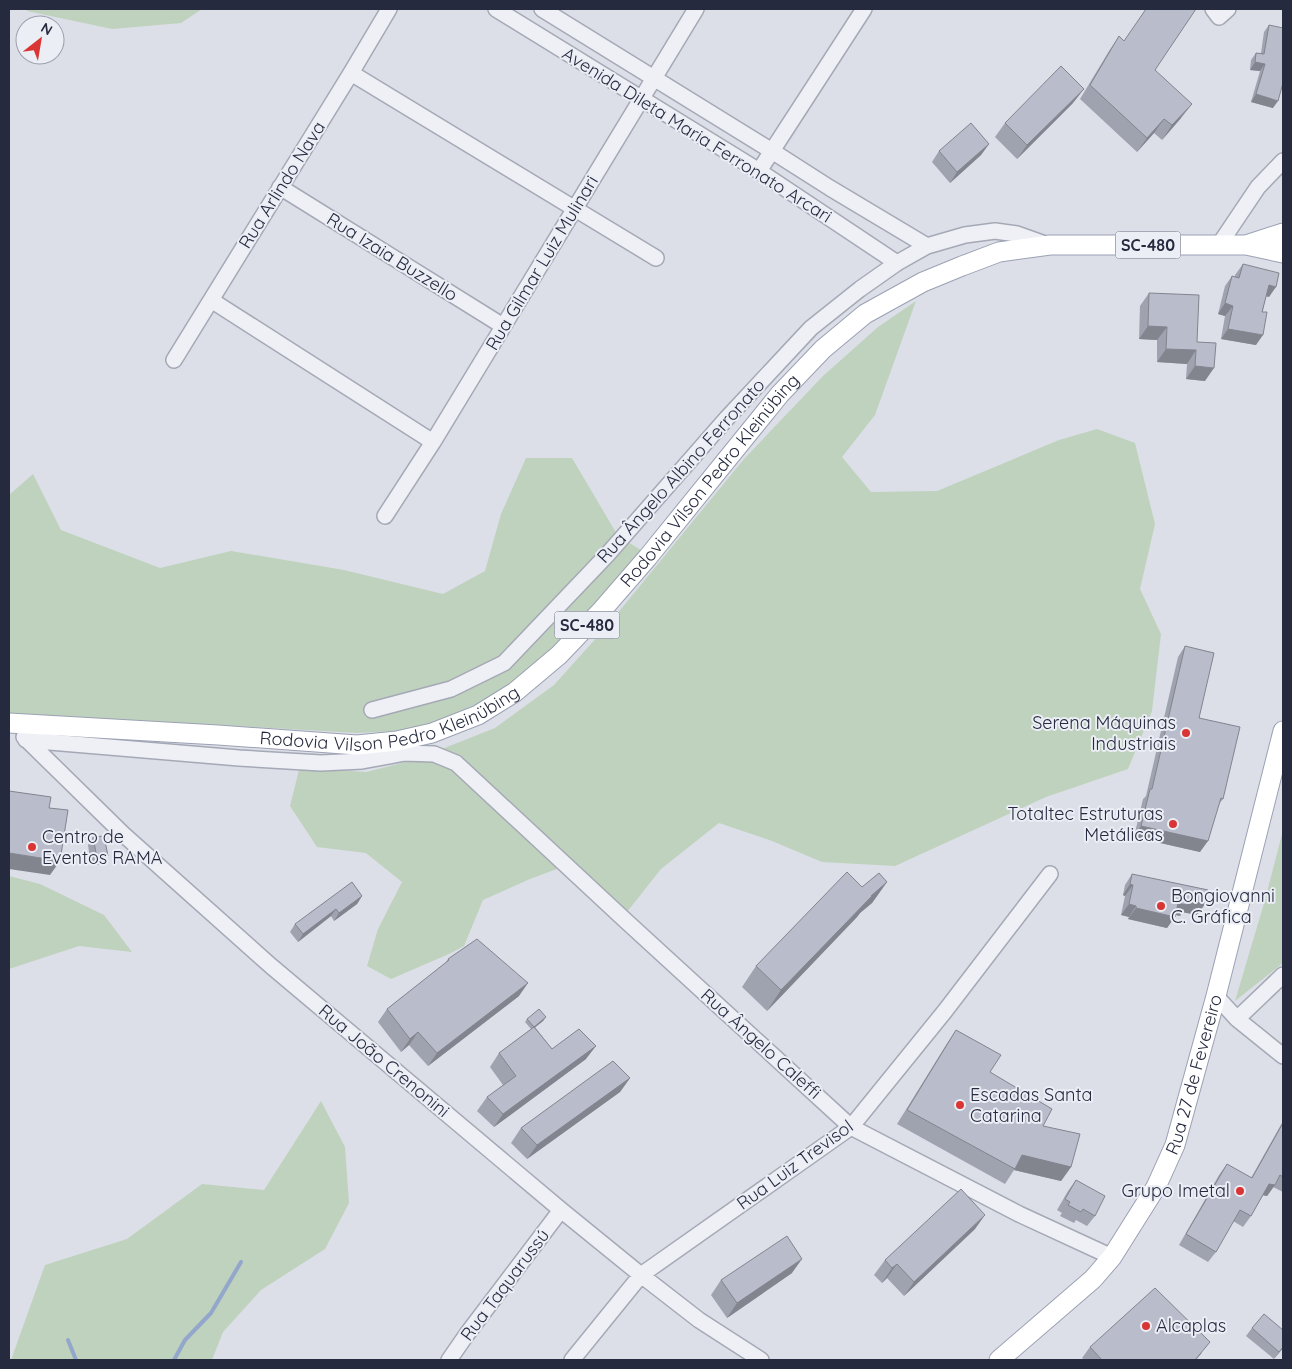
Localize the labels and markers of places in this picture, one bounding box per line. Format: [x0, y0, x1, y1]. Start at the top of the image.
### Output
place label: Serena Máquinas Industriais [1032, 711, 1176, 755]
marker: Serena Máquinas Industriais [1180, 727, 1192, 739]
place label: Totaltec Estruturas Metálicas [1008, 802, 1163, 846]
marker: Totaltec Estruturas Metálicas [1167, 818, 1179, 830]
place label: Centro de Eventos RAMA [42, 825, 163, 869]
marker: Centro de Eventos RAMA [26, 841, 38, 853]
place label: Bongiovanni C. Gráfica [1171, 884, 1275, 928]
marker: Bongiovanni C. Gráfica [1155, 900, 1167, 912]
place label: Escadas Santa Catarina [970, 1083, 1093, 1127]
marker: Escadas Santa Catarina [954, 1099, 966, 1111]
place label: Grupo Imetal [1121, 1179, 1230, 1202]
marker: Grupo Imetal [1234, 1185, 1246, 1197]
place label: Alcaplas [1156, 1314, 1226, 1337]
marker: Alcaplas [1140, 1320, 1152, 1332]

